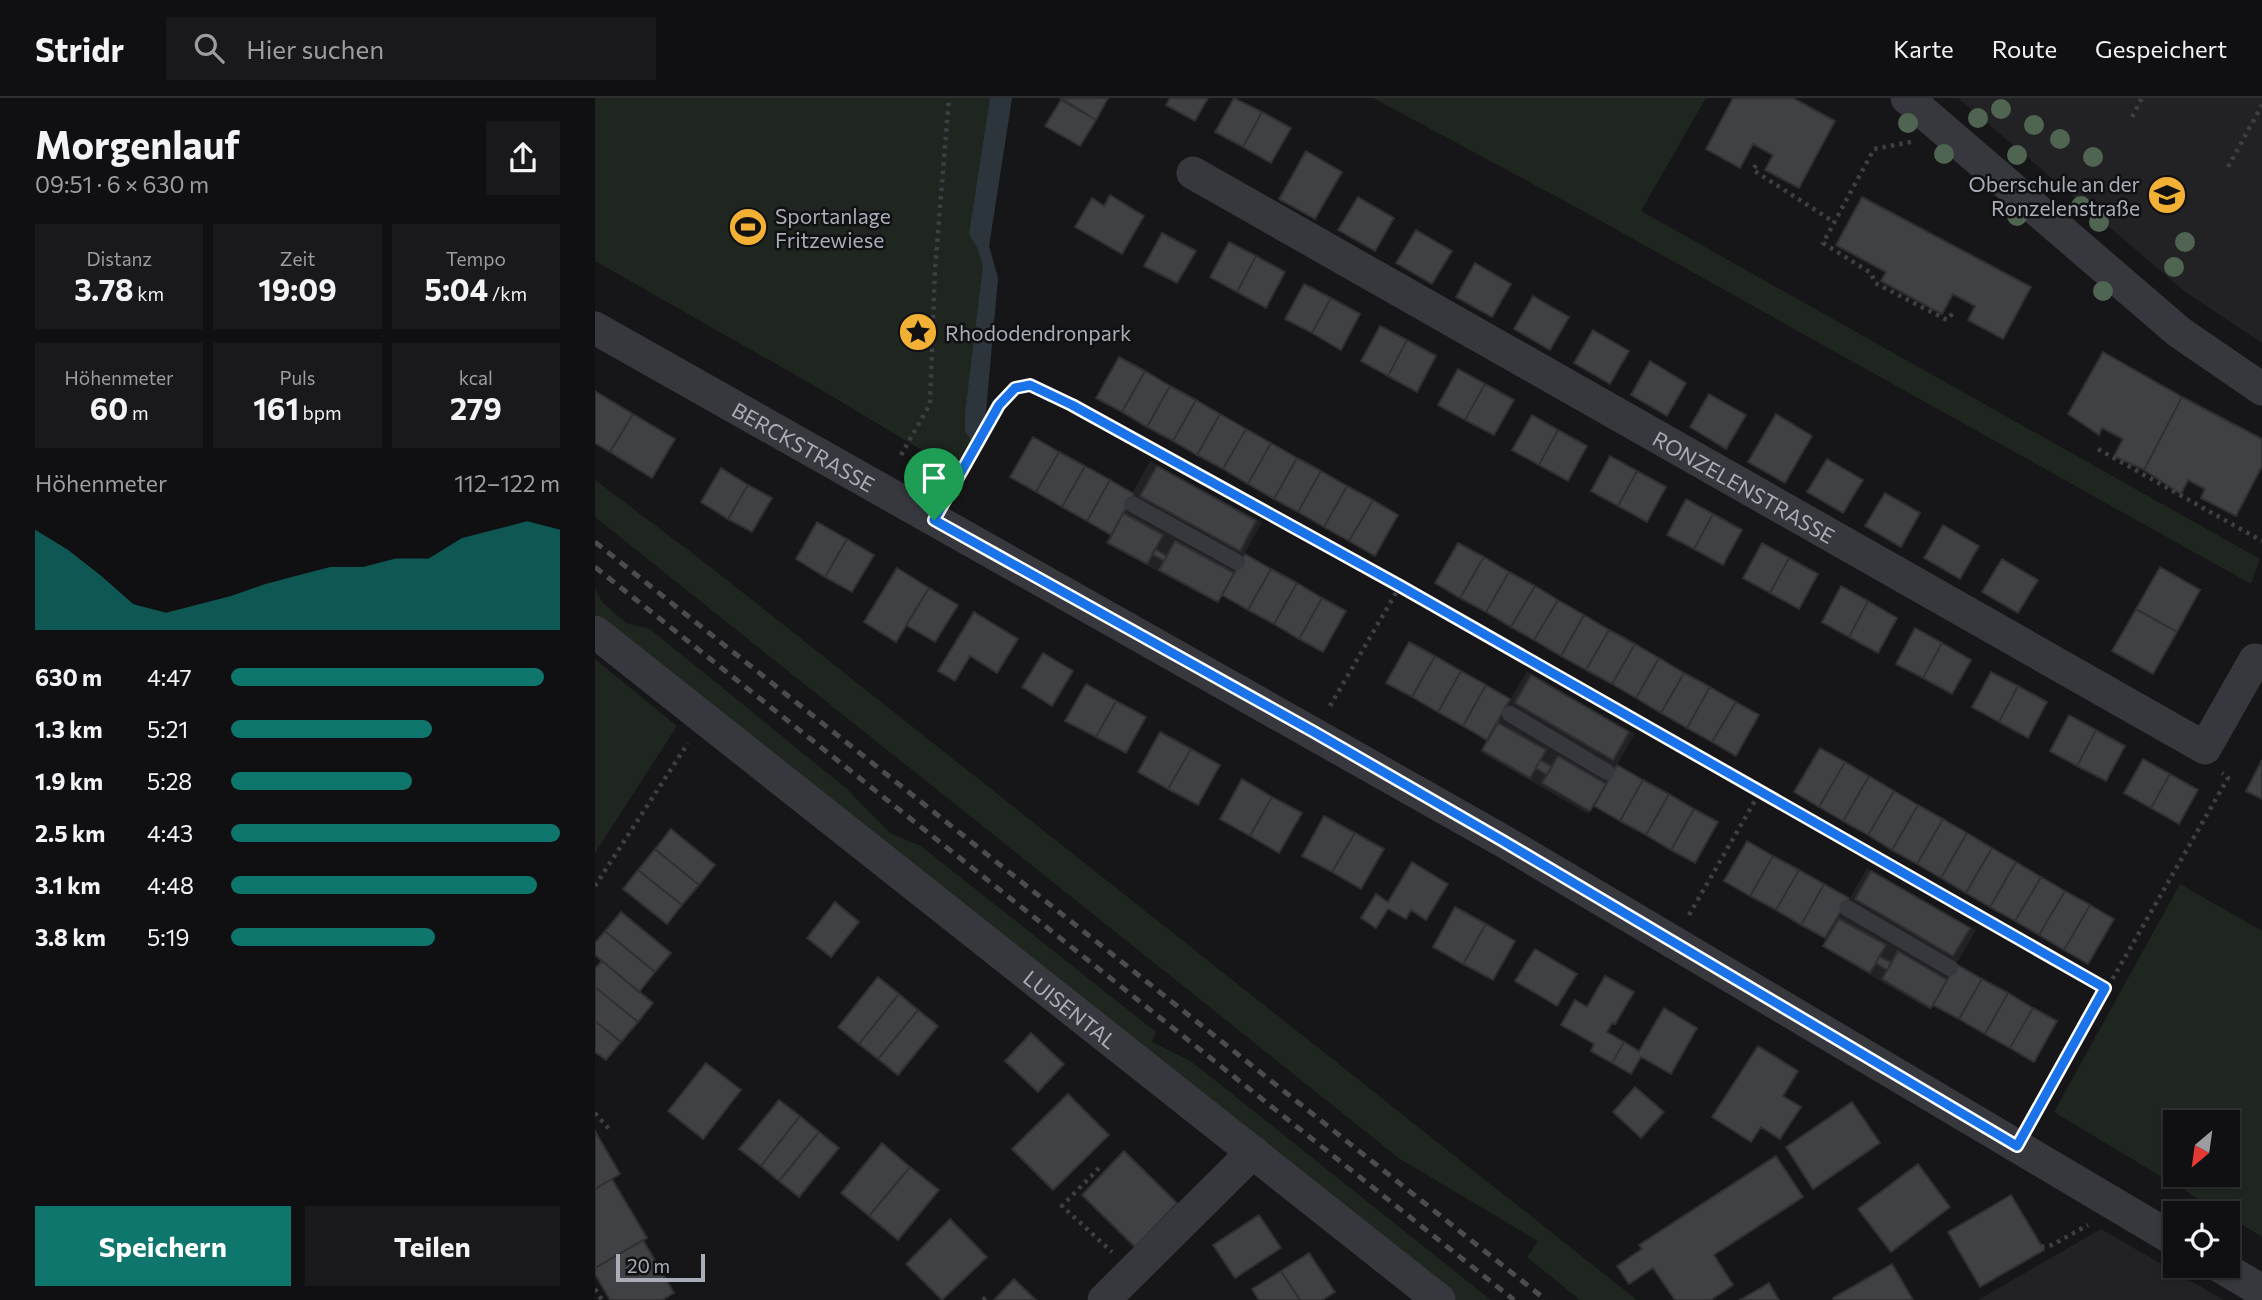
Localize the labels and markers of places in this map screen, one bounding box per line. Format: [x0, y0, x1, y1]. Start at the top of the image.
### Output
place label: Oberschule an der Ronzelenstraße [1969, 171, 2140, 220]
school or university icon: Oberschule an der Ronzelenstraße [2146, 174, 2188, 216]
place label: Sportanlage Fritzewiese [775, 203, 891, 252]
sports icon: Sportanlage Fritzewiese [727, 206, 769, 248]
place icon: Rhododendronpark [897, 311, 939, 353]
place label: Rhododendronpark [945, 320, 1131, 345]
pin [904, 448, 964, 520]

